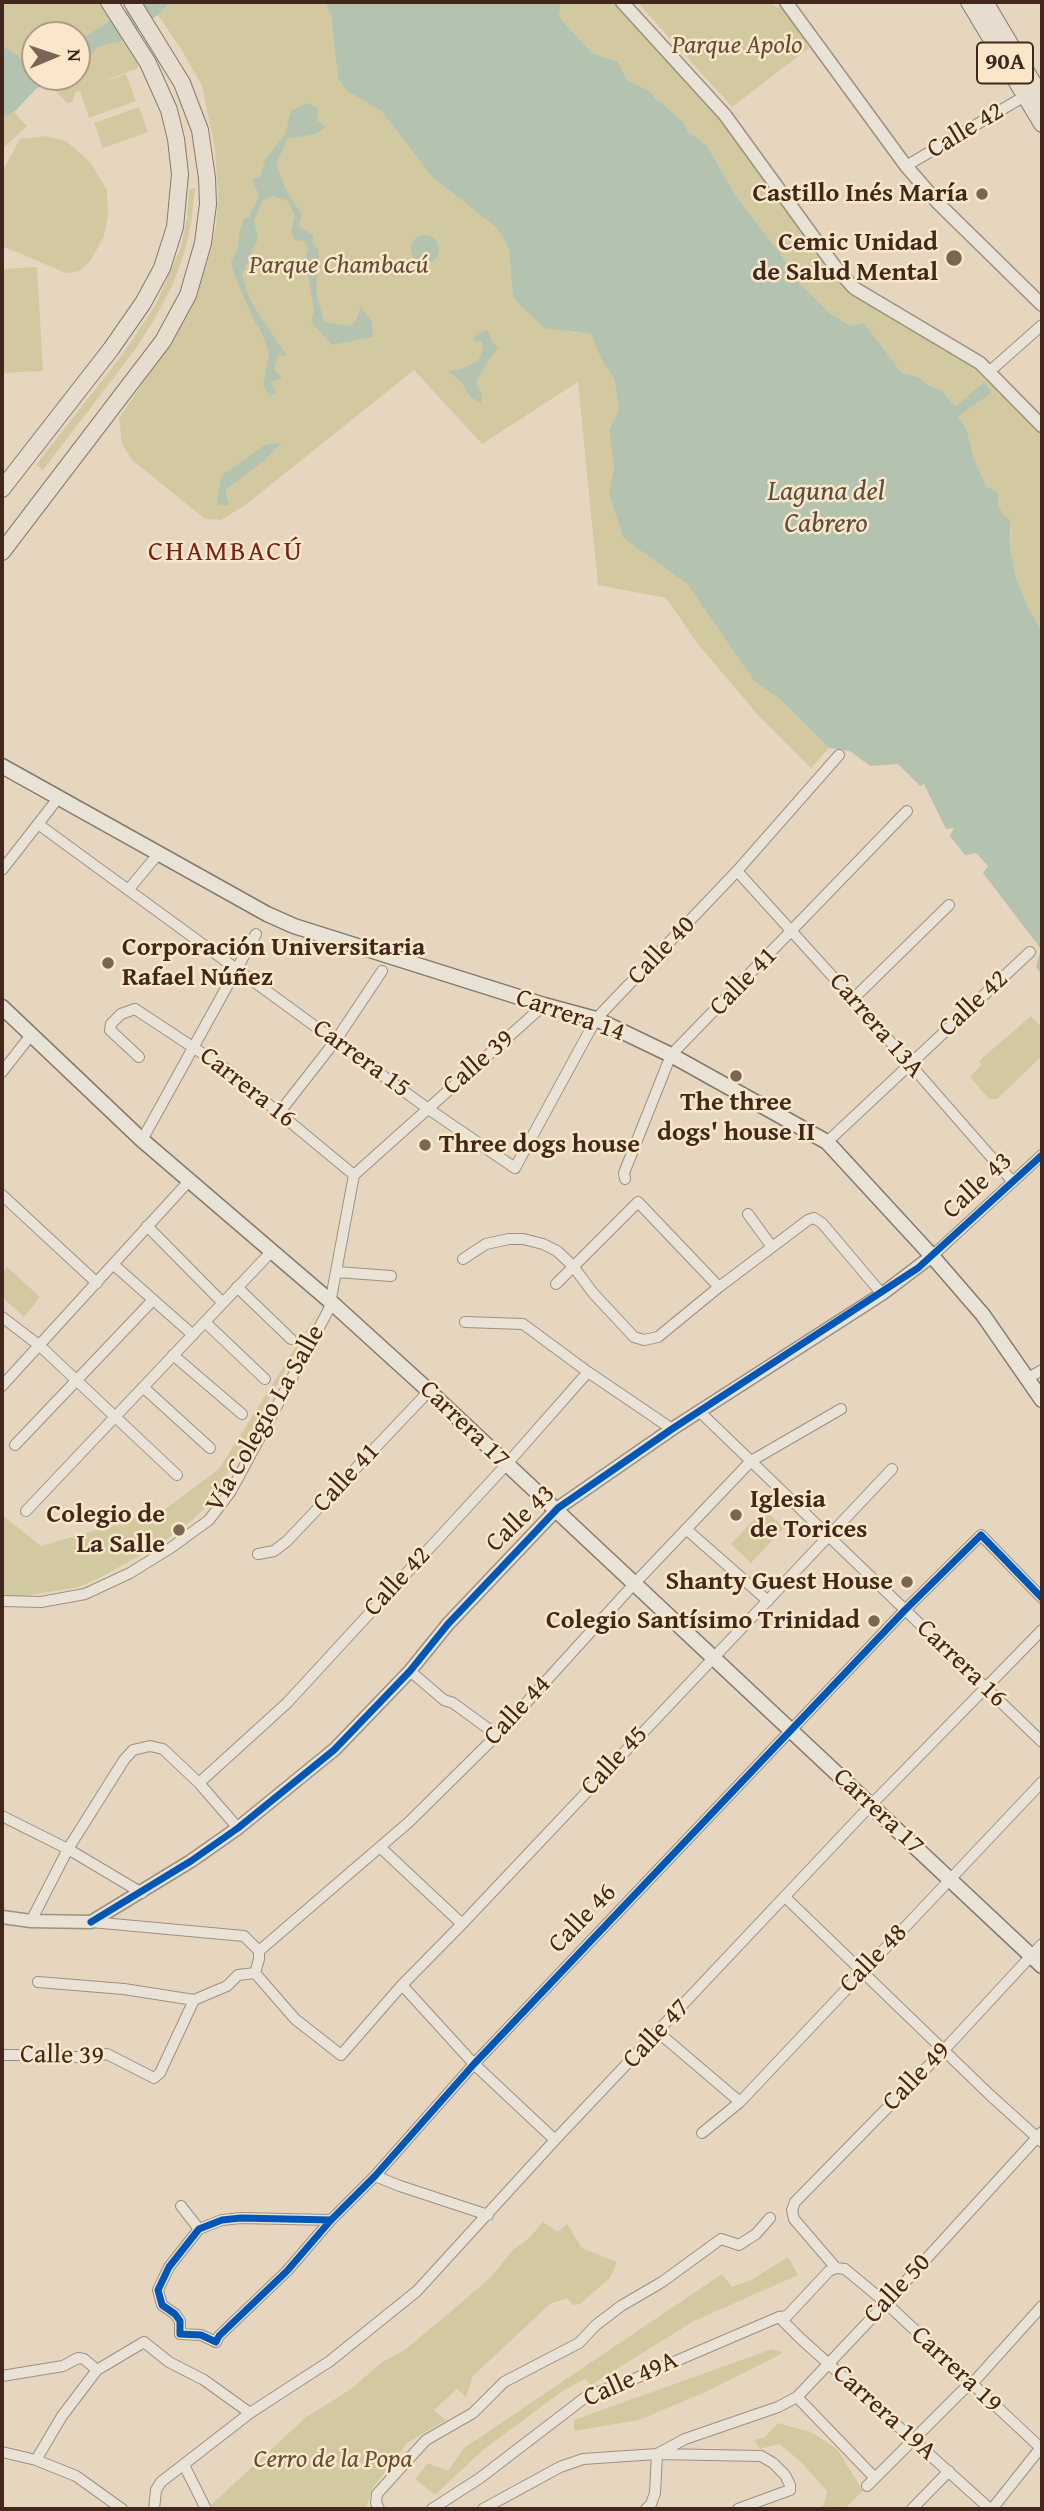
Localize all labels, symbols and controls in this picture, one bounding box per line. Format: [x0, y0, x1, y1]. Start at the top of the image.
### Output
north arrow [21, 21, 91, 91]
park label: Parque Apolo [672, 30, 802, 62]
road number: 90A [977, 42, 1033, 84]
text: N [61, 48, 89, 62]
street label: Calle 42 [922, 96, 1010, 166]
place label: Castillo Inés María [752, 178, 968, 210]
marker: Castillo Inés María [974, 186, 990, 202]
place label: Cemic Unidad de Salud Mental [752, 227, 938, 288]
marker: Cemic Unidad de Salud Mental [944, 248, 964, 268]
park label: Parque Chambacú [249, 250, 429, 282]
water label: Laguna del Cabrero [767, 476, 885, 542]
district label: CHAMBACÚ [149, 536, 303, 570]
street label: Calle 40 [622, 910, 702, 992]
place label: Corporación Universitaria Rafael Núñez [122, 932, 425, 993]
street label: Calle 41 [704, 941, 784, 1023]
marker: Corporación Universitaria Rafael Núñez [100, 955, 116, 971]
street label: Calle 42 [933, 964, 1015, 1044]
street label: Carrera 13A [822, 967, 930, 1085]
street label: Carrera 14 [511, 983, 629, 1049]
street label: Carrera 15 [306, 1013, 416, 1105]
street label: Calle 39 [437, 1024, 521, 1102]
street label: Carrera 16 [193, 1041, 301, 1135]
marker: The three dogs' house II [728, 1068, 744, 1084]
place label: The three dogs' house II [657, 1087, 815, 1148]
place label: Three dogs house [439, 1129, 640, 1161]
marker: Three dogs house [417, 1137, 433, 1153]
street label: Calle 43 [937, 1146, 1019, 1226]
street label: Vía Colegio La Salle [200, 1320, 332, 1518]
street label: Carrera 17 [412, 1374, 516, 1476]
street label: Calle 41 [307, 1437, 387, 1519]
street label: Calle 43 [480, 1479, 562, 1559]
place label: Iglesia de Torices [750, 1484, 868, 1546]
place label: Colegio de La Salle [47, 1499, 165, 1560]
marker: Iglesia de Torices [728, 1507, 744, 1523]
marker: Colegio de La Salle [171, 1522, 187, 1538]
street label: Calle 42 [358, 1541, 438, 1623]
place label: Shanty Guest House [665, 1566, 893, 1598]
marker: Shanty Guest House [899, 1574, 915, 1590]
place label: Colegio Santísimo Trinidad [546, 1605, 860, 1637]
marker: Colegio Santísimo Trinidad [866, 1613, 882, 1629]
street label: Carrera 16 [909, 1613, 1013, 1715]
street label: Calle 44 [478, 1670, 558, 1752]
street label: Calle 45 [575, 1720, 655, 1802]
street label: Carrera 17 [826, 1762, 930, 1862]
street label: Calle 46 [543, 1878, 623, 1960]
street label: Calle 48 [834, 1918, 914, 2000]
street label: Calle 47 [617, 1993, 697, 2075]
street label: Calle 49 [877, 2036, 957, 2118]
street label: Calle 39 [20, 2040, 104, 2072]
street label: Calle 50 [858, 2248, 938, 2330]
street label: Carrera 19 [904, 2320, 1008, 2420]
street label: Calle 49A [579, 2345, 683, 2415]
street label: Carrera 19A [826, 2358, 942, 2468]
park label: Cerro de la Popa [254, 2444, 412, 2476]

